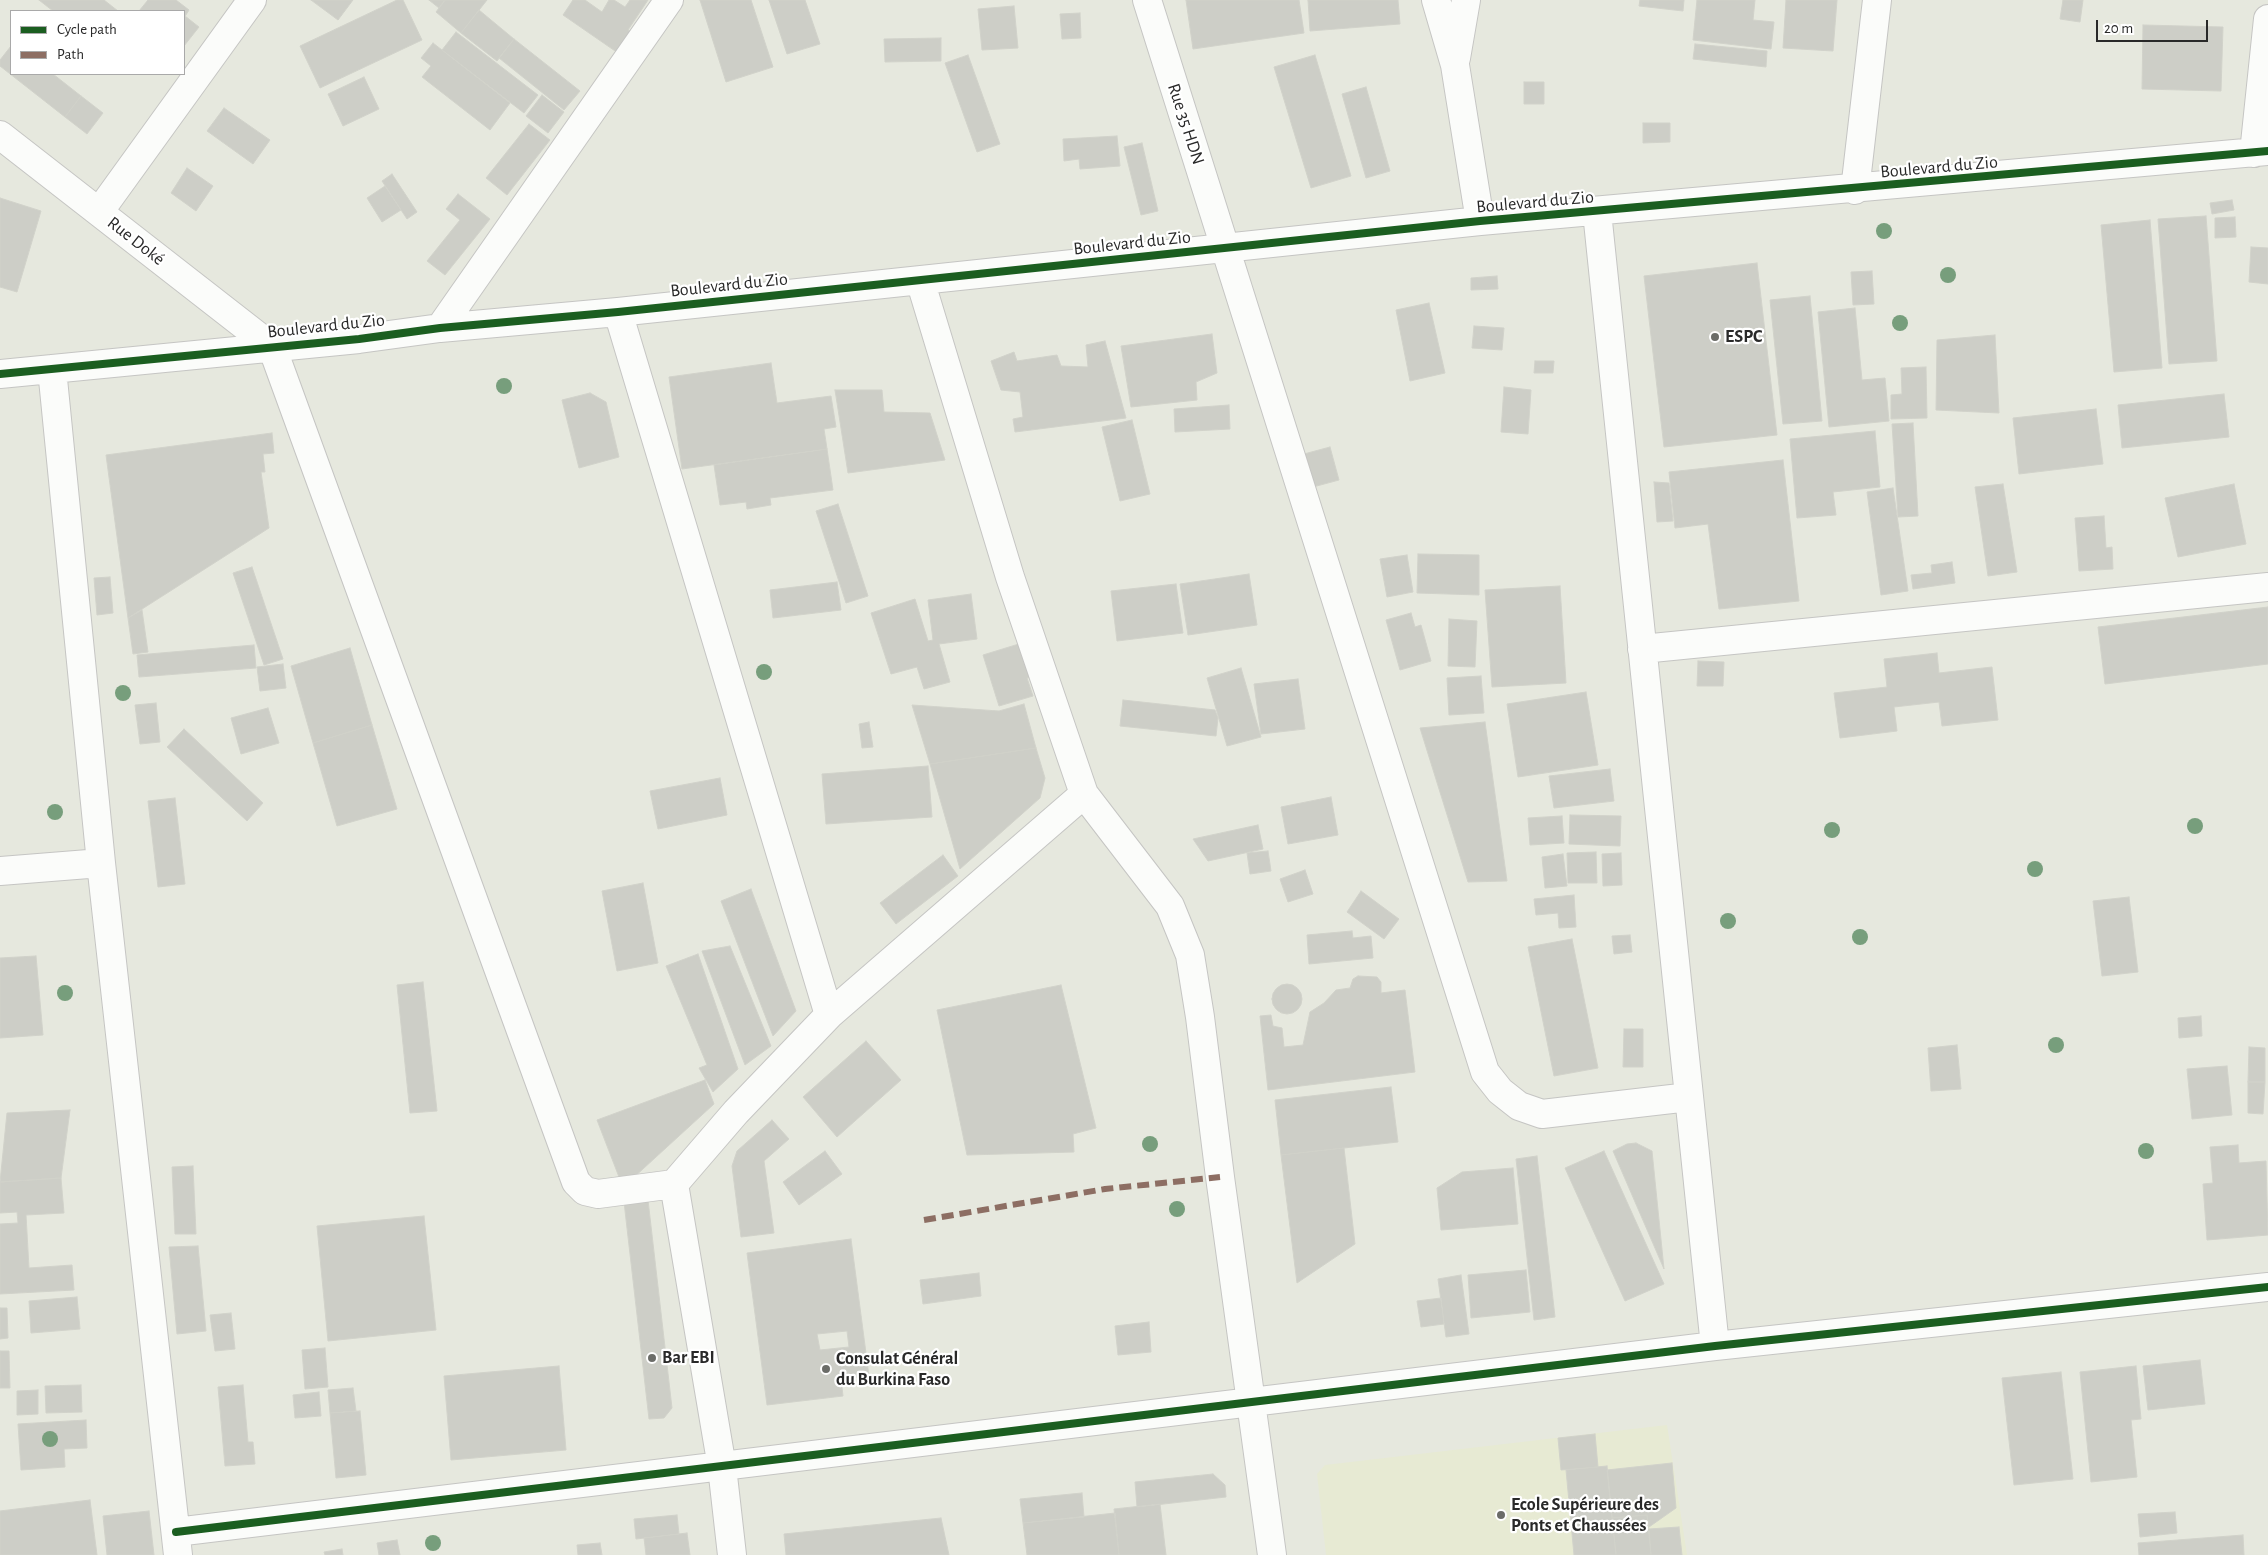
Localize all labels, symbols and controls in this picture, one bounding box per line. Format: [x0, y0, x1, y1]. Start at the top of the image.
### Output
legend [10, 10, 185, 75]
scale bar [2098, 10, 2210, 42]
text: 20 m [2104, 21, 2133, 36]
text: Cycle path [57, 22, 117, 37]
text: Path [57, 47, 84, 62]
street label: Rue 35 HDN [1163, 81, 1209, 167]
street label: Boulevard du Zio [1879, 151, 1999, 183]
street label: Boulevard du Zio [1475, 186, 1595, 218]
street label: Rue Doké [103, 212, 169, 270]
street label: Boulevard du Zio [1072, 226, 1192, 260]
street label: Boulevard du Zio [669, 268, 789, 302]
street label: Boulevard du Zio [266, 309, 386, 343]
place label: ESPC [1725, 326, 1762, 348]
marker: ESPC [1709, 331, 1721, 343]
place label: Bar EBI [662, 1347, 715, 1369]
place label: Consulat Général du Burkina Faso [836, 1348, 958, 1390]
marker: Bar EBI [646, 1352, 658, 1364]
marker: Consulat Général du Burkina Faso [820, 1363, 832, 1375]
place label: Ecole Supérieure des Ponts et Chaussées [1511, 1494, 1659, 1536]
marker: Ecole Supérieure des Ponts et Chaussées [1495, 1509, 1507, 1521]

